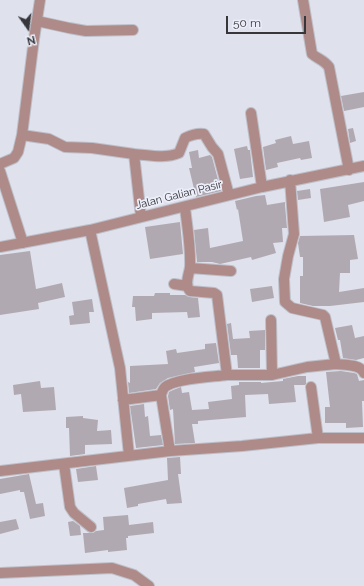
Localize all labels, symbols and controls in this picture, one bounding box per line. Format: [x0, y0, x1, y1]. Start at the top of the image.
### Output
north arrow [8, 8, 48, 48]
scale bar [228, 8, 308, 34]
text: 50 m [233, 16, 261, 30]
text: N [25, 33, 37, 47]
street label: Jalan Galian Pasir [135, 178, 223, 212]

